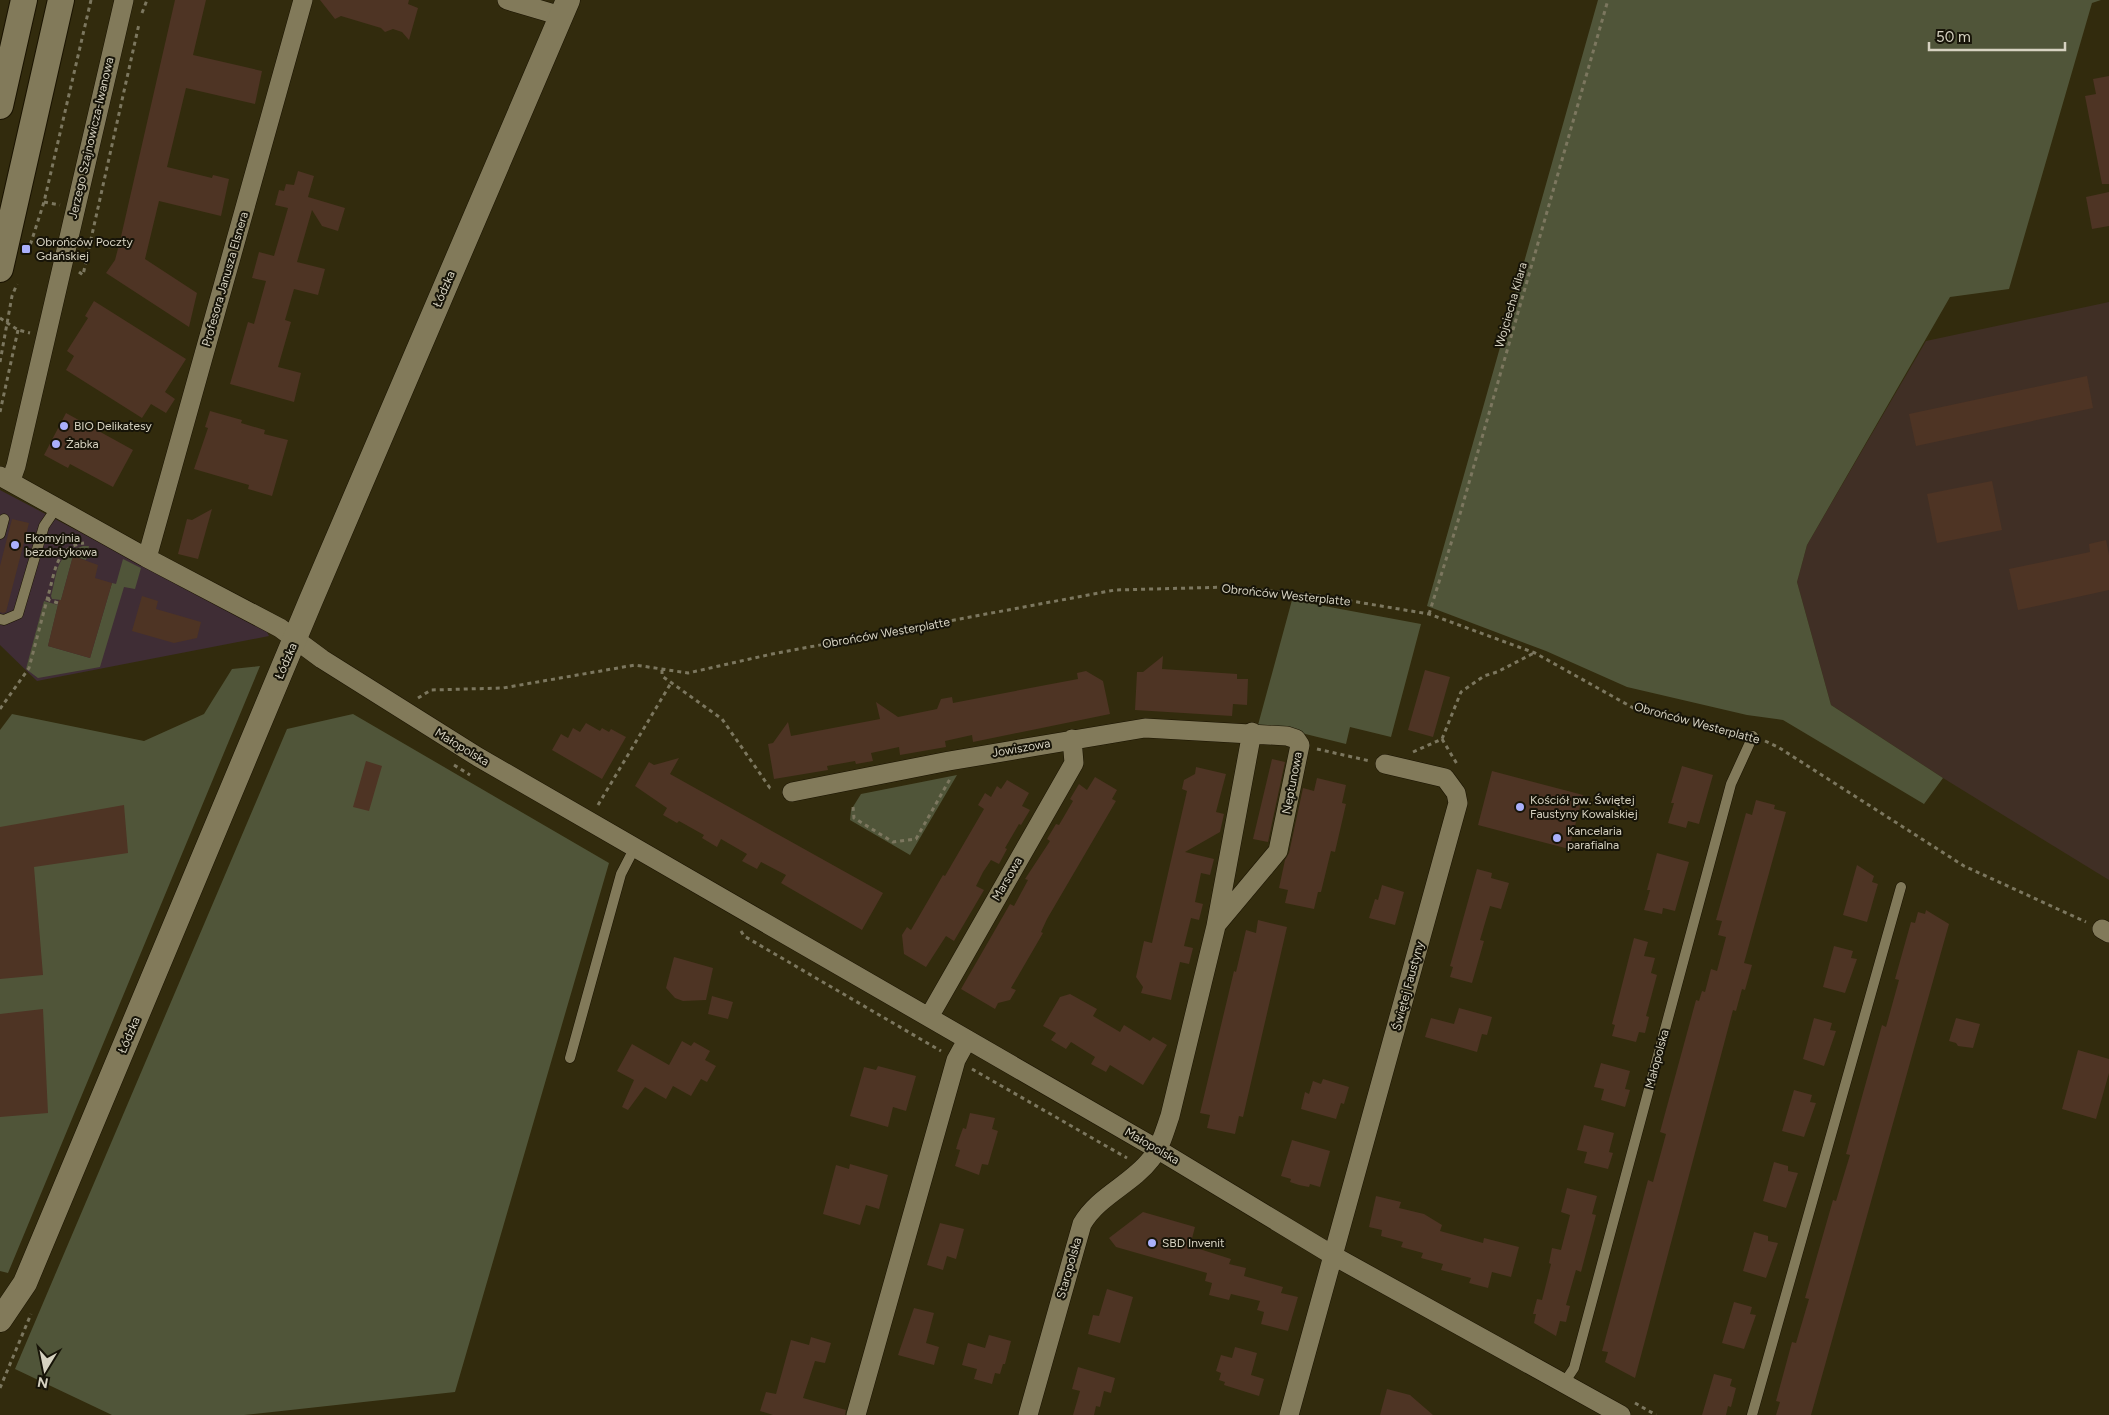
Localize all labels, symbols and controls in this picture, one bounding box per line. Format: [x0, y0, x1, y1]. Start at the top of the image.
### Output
scale bar [1929, 20, 2065, 52]
text: 50 m [1936, 28, 1971, 46]
street label: Jerzego Szajnowicza-Iwanowa [66, 56, 116, 220]
street label: Profesora Janusza Elsnera [199, 210, 251, 348]
place label: Obrońców Poczty Gdańskiej [36, 235, 133, 263]
marker: Obrońców Poczty Gdańskiej [20, 243, 32, 255]
street label: Wojciecha Kilara [1492, 261, 1530, 349]
street label: Łódzka [430, 269, 458, 309]
place label: BIO Delikatesy [74, 419, 153, 433]
marker: BIO Delikatesy [58, 420, 70, 432]
place label: Żabka [66, 437, 99, 451]
marker: Żabka [50, 438, 62, 450]
place label: Ekomyjnia bezdotykowa [25, 531, 97, 559]
marker: Ekomyjnia bezdotykowa [9, 539, 21, 551]
street label: Obrońców Westerplatte [1221, 581, 1352, 609]
street label: Obrońców Westerplatte [821, 615, 951, 651]
street label: Łódzka [272, 641, 300, 681]
street label: Obrońców Westerplatte [1633, 699, 1762, 747]
street label: Małopolska [432, 725, 492, 769]
street label: Jowiszowa [991, 736, 1051, 760]
street label: Neptunowa [1279, 751, 1305, 815]
place label: Kościół pw. Świętej Faustyny Kowalskiej [1530, 793, 1638, 821]
marker: Kościół pw. Świętej Faustyny Kowalskiej [1514, 801, 1526, 813]
place label: Kancelaria parafialna [1567, 824, 1622, 852]
marker: Kancelaria parafialna [1551, 832, 1563, 844]
street label: Marsowa [989, 855, 1025, 903]
street label: Świętej Faustyny [1389, 939, 1427, 1032]
street label: Łódzka [115, 1015, 143, 1055]
street label: Małopolska [1642, 1028, 1672, 1090]
street label: Małopolska [1122, 1125, 1182, 1167]
street label: Staropolska [1054, 1236, 1084, 1300]
place label: SBD Invenit [1162, 1236, 1225, 1250]
marker: SBD Invenit [1146, 1237, 1158, 1249]
north arrow [20, 1345, 70, 1395]
text: N [36, 1373, 50, 1392]

